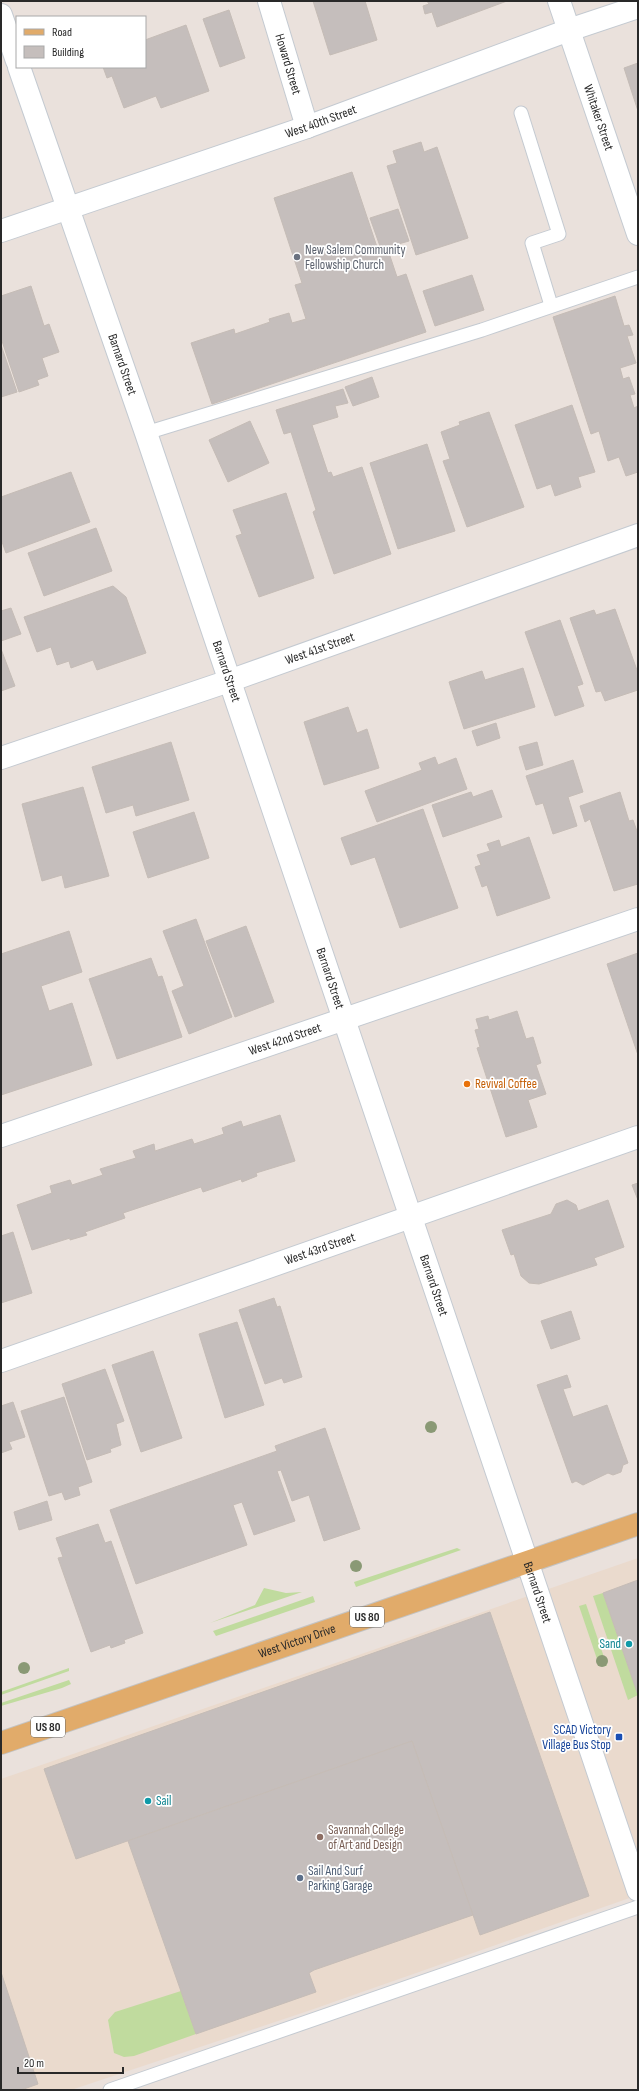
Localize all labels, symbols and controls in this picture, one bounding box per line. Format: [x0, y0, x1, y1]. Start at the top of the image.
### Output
legend [16, 16, 146, 68]
text: Road [52, 25, 72, 40]
street label: Howard Street [271, 32, 305, 96]
text: Building [52, 45, 84, 60]
street label: Whitaker Street [580, 82, 617, 153]
street label: West 40th Street [283, 101, 359, 142]
place label: New Salem Community Fellowship Church [305, 242, 406, 273]
marker: New Salem Community Fellowship Church [292, 252, 302, 262]
street label: Barnard Street [104, 332, 140, 397]
street label: West 41st Street [283, 629, 357, 668]
street label: Barnard Street [209, 639, 244, 704]
street label: Barnard Street [312, 946, 348, 1011]
street label: West 42nd Street [247, 1019, 323, 1059]
place label: Revival Coffee [475, 1076, 537, 1092]
marker: Revival Coffee [462, 1079, 472, 1089]
street label: West 43rd Street [282, 1229, 357, 1269]
street label: Barnard Street [416, 1253, 452, 1318]
street label: Barnard Street [520, 1560, 555, 1625]
road number: US 80 [350, 1607, 384, 1627]
street label: West Victory Drive [256, 1621, 338, 1662]
place label: Sand [599, 1636, 621, 1652]
marker: Sand [624, 1639, 634, 1649]
road number: US 80 [31, 1717, 65, 1737]
place label: SCAD Victory Village Bus Stop [542, 1722, 611, 1753]
marker: SCAD Victory Village Bus Stop [614, 1732, 624, 1742]
place label: Sail [156, 1793, 171, 1809]
marker: Sail [143, 1796, 153, 1806]
place label: Savannah College of Art and Design [328, 1822, 404, 1853]
marker: Savannah College of Art and Design [315, 1832, 325, 1842]
place label: Sail And Surf Parking Garage [308, 1863, 373, 1894]
marker: Sail And Surf Parking Garage [295, 1873, 305, 1883]
scale bar [18, 2049, 123, 2075]
text: 20 m [24, 2056, 44, 2071]

